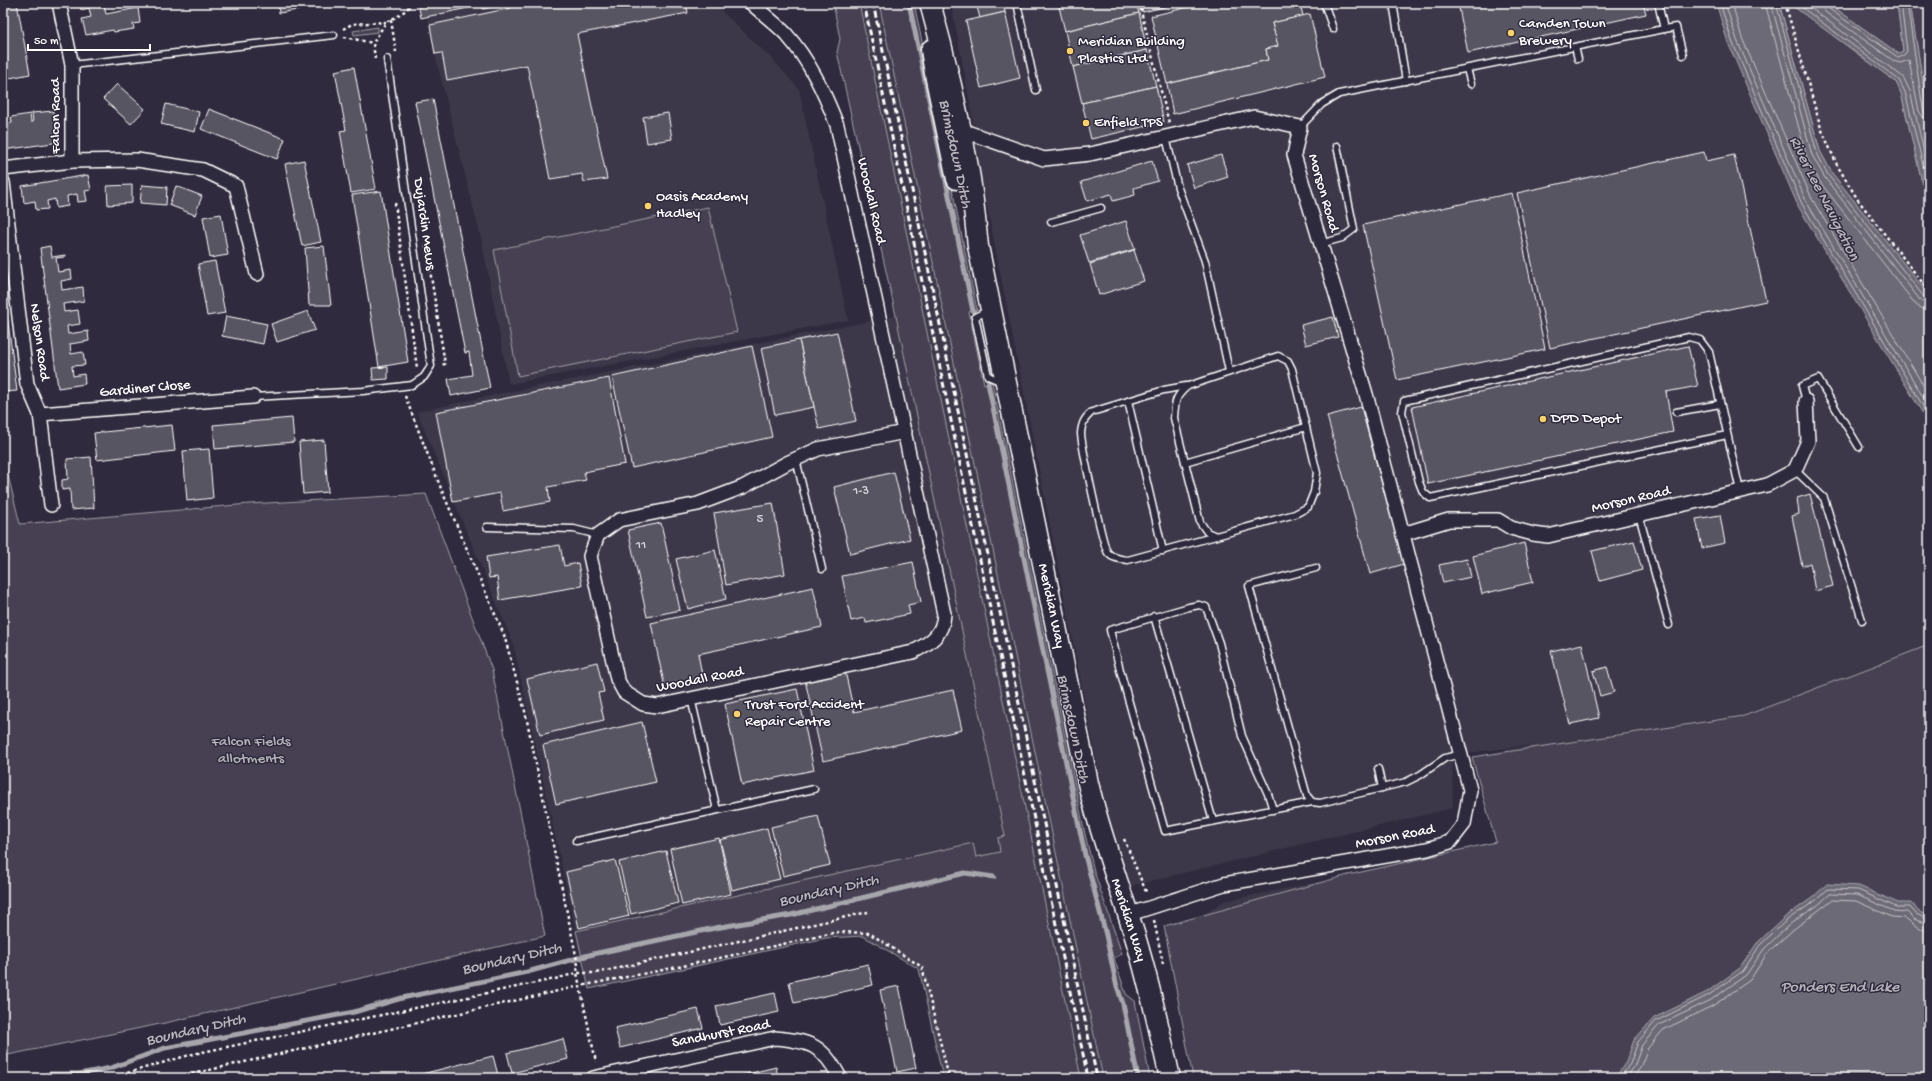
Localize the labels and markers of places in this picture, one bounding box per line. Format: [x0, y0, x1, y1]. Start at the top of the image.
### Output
place label: Camden Town Brewery [1518, 15, 1606, 50]
marker: Camden Town Brewery [1506, 28, 1516, 38]
place label: Meridian Building Plastics Ltd [1077, 33, 1185, 68]
marker: Meridian Building Plastics Ltd [1065, 46, 1075, 56]
place label: Enfield TPS [1094, 114, 1163, 132]
marker: Enfield TPS [1081, 118, 1091, 128]
place label: Oasis Academy Hadley [656, 188, 749, 223]
marker: Oasis Academy Hadley [643, 201, 653, 211]
place label: DPD Depot [1550, 410, 1623, 428]
marker: DPD Depot [1538, 414, 1548, 424]
place label: Trust Ford Accident Repair Centre [744, 696, 865, 731]
marker: Trust Ford Accident Repair Centre [732, 709, 742, 719]

